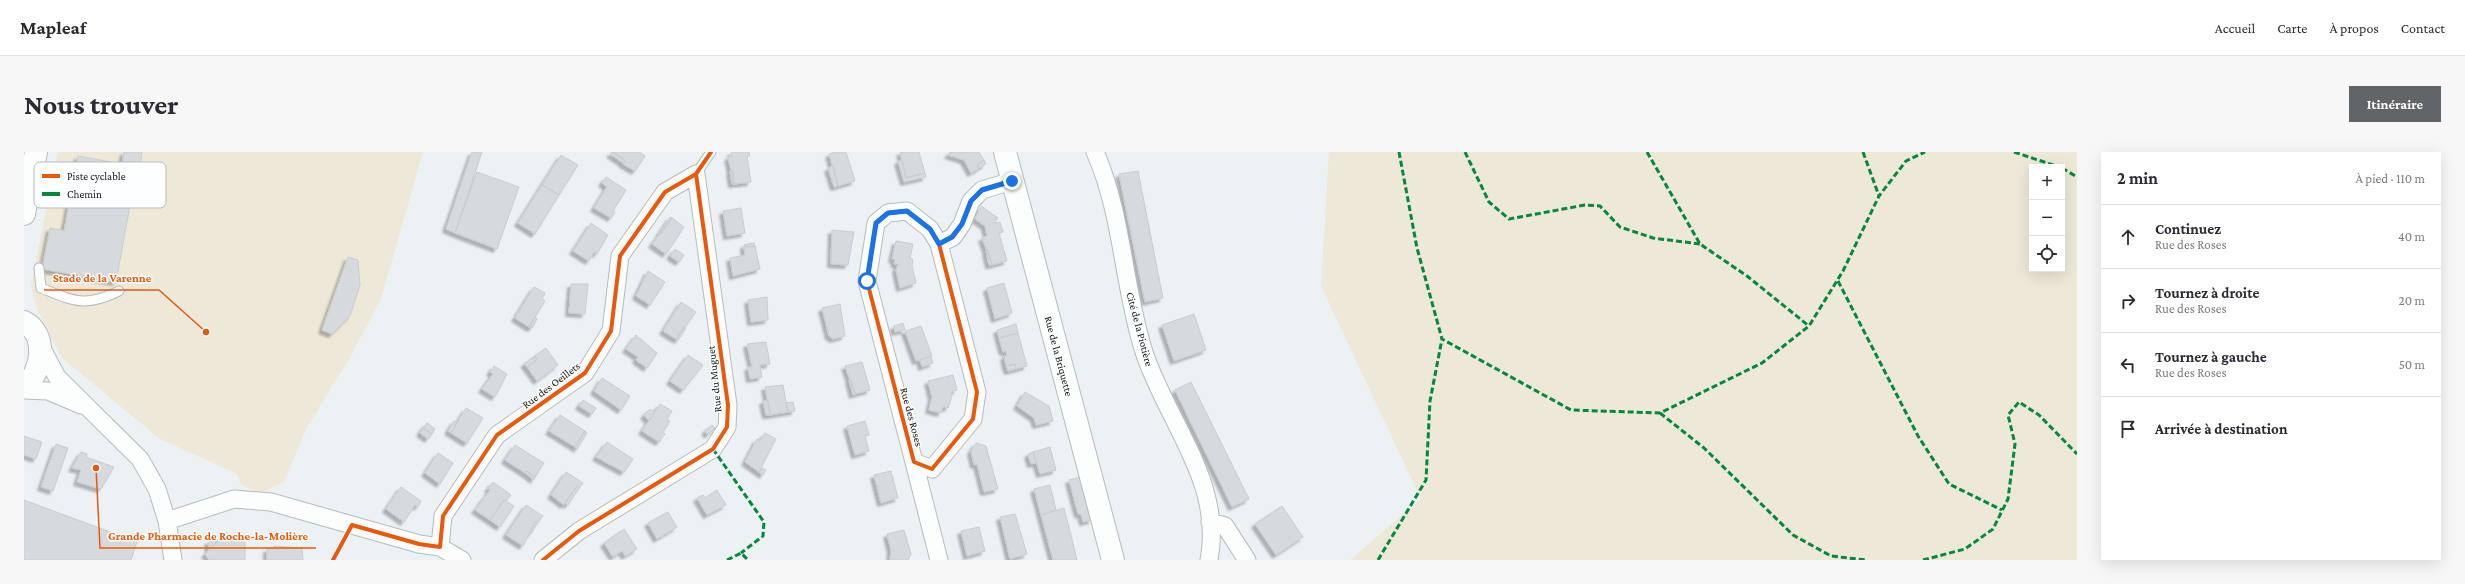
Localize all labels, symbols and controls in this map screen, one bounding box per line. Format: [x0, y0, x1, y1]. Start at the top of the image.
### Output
text: Mapleaf [20, 17, 86, 38]
text: Accueil [2215, 20, 2255, 36]
text: Carte [2277, 20, 2308, 36]
text: À propos [2330, 20, 2379, 36]
text: Contact [2401, 20, 2445, 36]
button: Itinéraire [2349, 86, 2441, 122]
text: Nous trouver [24, 89, 178, 120]
legend [34, 162, 166, 208]
map controls [2029, 164, 2065, 272]
button: + [2029, 164, 2065, 200]
text: 2 min [2117, 169, 2158, 188]
text: Piste cyclable [67, 170, 126, 183]
text: À pied · 110 m [2356, 171, 2425, 186]
route end [1003, 172, 1021, 190]
text: Chemin [67, 188, 102, 200]
button: − [2029, 200, 2065, 236]
text: Continuez [2155, 221, 2221, 237]
icon: ahead [2117, 226, 2139, 248]
text: 40 m [2398, 229, 2425, 244]
button: locate [2029, 236, 2065, 272]
text: Rue des Roses [2155, 237, 2227, 252]
callout: Stade de la Varenne [44, 266, 159, 290]
text: Stade de la Varenne [53, 271, 152, 285]
route start [858, 272, 876, 290]
text: Tournez à droite [2155, 285, 2259, 301]
icon: right [2117, 290, 2139, 312]
street label: Cité de la Piotière [1124, 291, 1156, 368]
text: 20 m [2399, 293, 2425, 308]
text: Rue des Roses [2155, 301, 2227, 316]
street label: Rue de la Briquette [1042, 315, 1076, 398]
street label: Rue du Muguet [704, 345, 724, 413]
text: Tournez à gauche [2155, 349, 2267, 365]
icon: left [2117, 354, 2139, 376]
text: 50 m [2399, 357, 2425, 372]
street label: Rue des Oeillets [520, 359, 582, 411]
text: Rue des Roses [2155, 365, 2227, 380]
street label: Rue des Roses [898, 386, 926, 448]
icon: arrive [2117, 418, 2139, 440]
text: Arrivée à destination [2155, 421, 2288, 437]
callout: Grande Pharmacie de Roche-la-Molière [100, 524, 316, 548]
text: Grande Pharmacie de Roche-la-Molière [108, 529, 308, 543]

